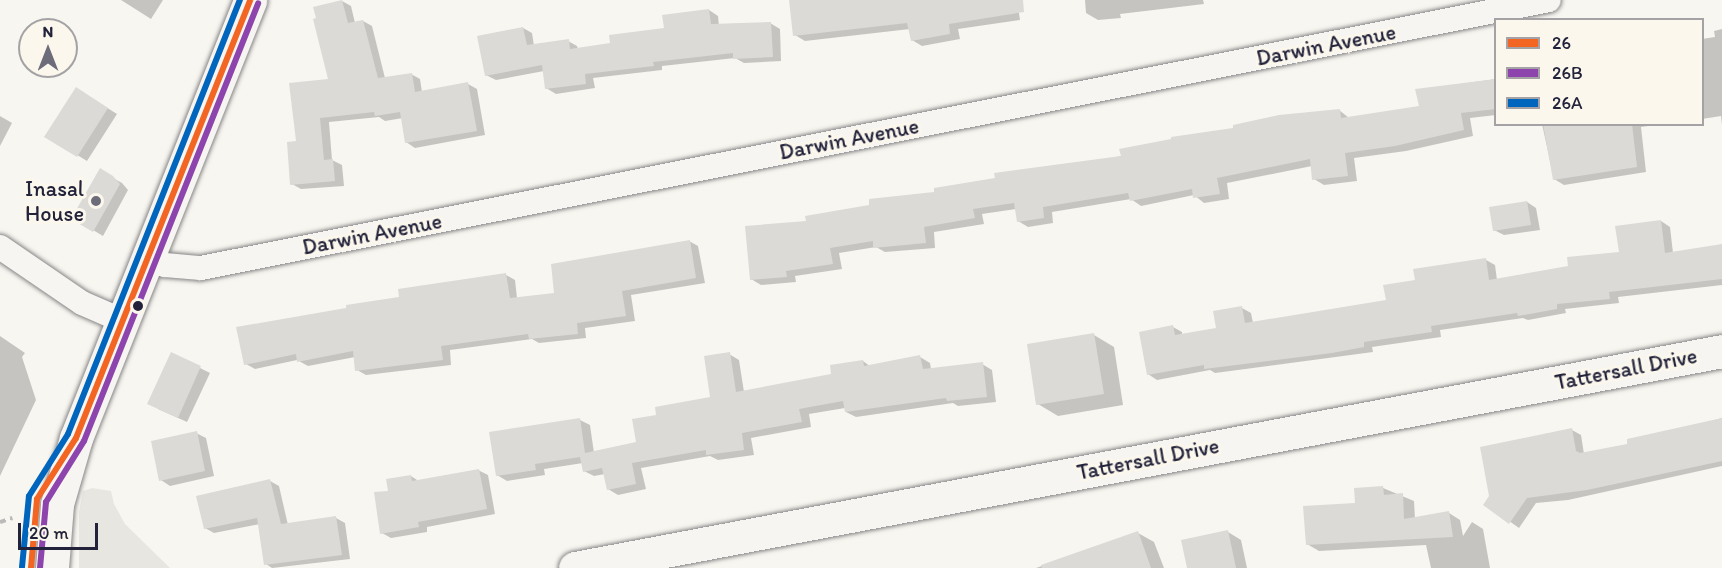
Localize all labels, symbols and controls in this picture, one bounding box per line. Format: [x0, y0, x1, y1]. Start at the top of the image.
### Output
north arrow [18, 18, 78, 78]
legend [1494, 18, 1704, 126]
street label: Darwin Avenue [1254, 19, 1398, 71]
text: N [43, 22, 53, 41]
text: 26 [1552, 32, 1571, 54]
text: 26B [1552, 62, 1583, 84]
text: 26A [1552, 92, 1583, 114]
street label: Darwin Avenue [777, 113, 921, 165]
place label: Inasal House [25, 175, 84, 226]
marker: Inasal House [89, 194, 103, 208]
street label: Darwin Avenue [300, 208, 444, 260]
unlabelled marker [132, 300, 144, 312]
street label: Tattersall Drive [1552, 342, 1700, 396]
street label: Tattersall Drive [1074, 432, 1222, 486]
scale bar [21, 511, 100, 549]
text: 20 m [29, 522, 69, 544]

